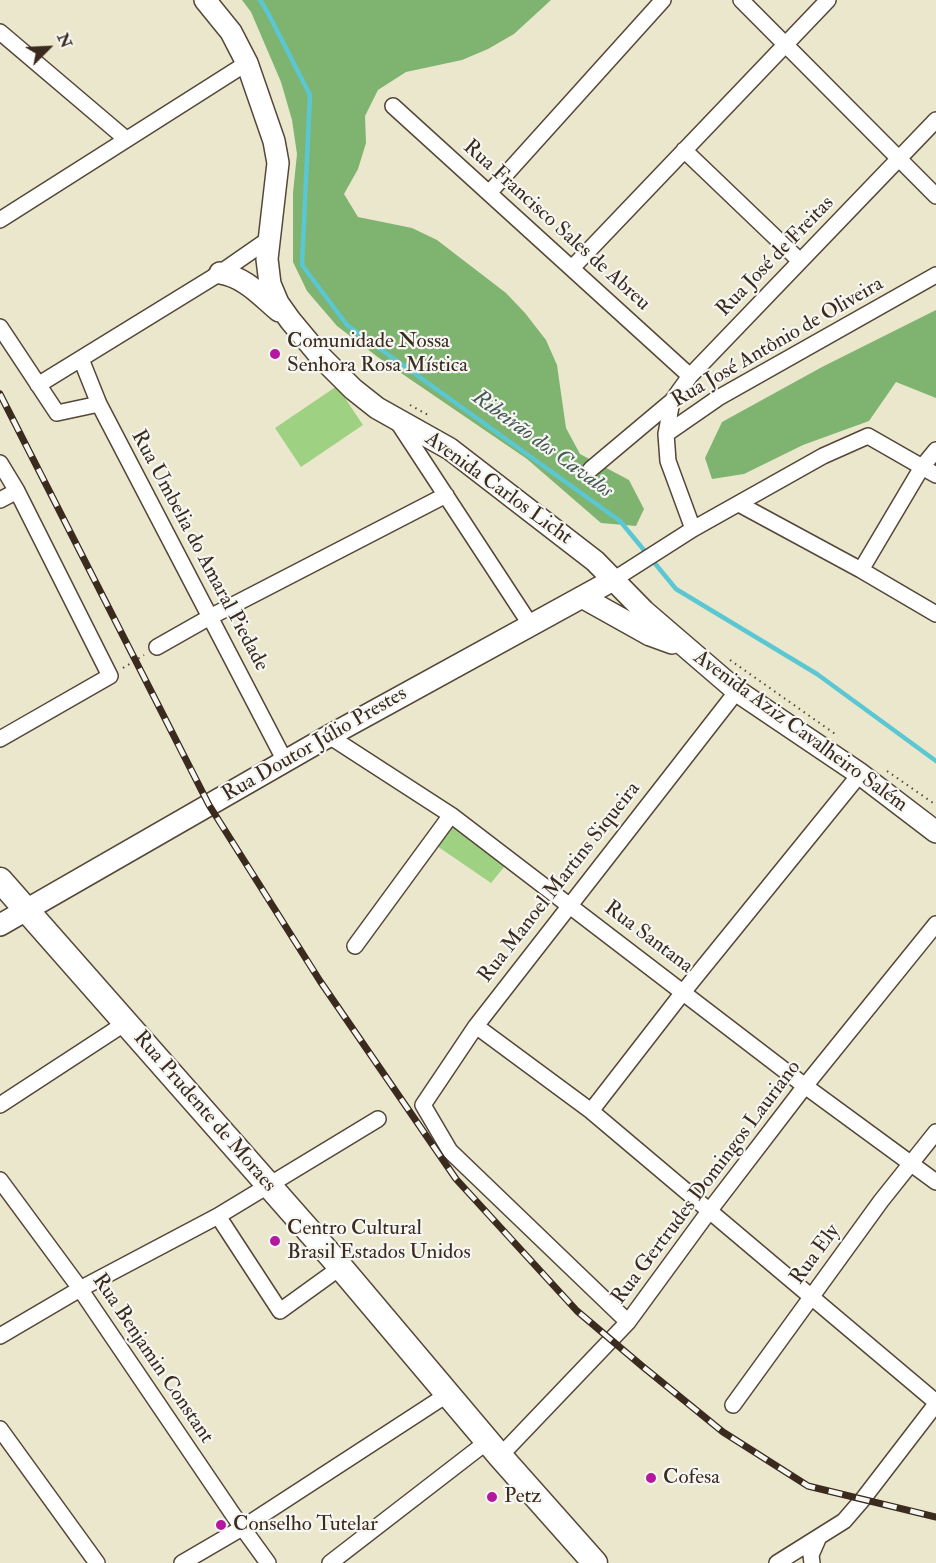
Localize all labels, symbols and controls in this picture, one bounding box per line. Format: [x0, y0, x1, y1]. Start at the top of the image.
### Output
north arrow [18, 18, 78, 78]
text: N [52, 30, 76, 51]
street label: Rua Francisco Sales de Abreu [457, 135, 655, 317]
street label: Rua José de Freitas [712, 191, 840, 323]
street label: Rua José Antônio de Oliveira [668, 272, 888, 414]
place label: Comunidade Nossa Senhora Rosa Mística [287, 329, 468, 379]
marker: Comunidade Nossa Senhora Rosa Mística [268, 347, 282, 361]
water label: Ribeirão dos Cavalos [467, 385, 617, 505]
street label: Rua Umbelia do Amaral Piedade [125, 426, 273, 676]
street label: Avenida Carlos Licht [420, 427, 576, 551]
street label: Avenida Aziz Cavalheiro Salém [688, 646, 912, 818]
street label: Rua Doutor Júlio Prestes [218, 682, 412, 808]
street label: Rua Manoel Martins Siqueira [474, 777, 646, 989]
street label: Rua Santana [599, 896, 697, 980]
street label: Rua Prudente de Moraes [127, 1026, 281, 1198]
street label: Rua Gertrudes Domingos Lauriano [607, 1056, 807, 1310]
place label: Centro Cultural Brasil Estados Unidos [287, 1216, 471, 1266]
street label: Rua Ely [786, 1220, 846, 1290]
marker: Centro Cultural Brasil Estados Unidos [268, 1234, 282, 1248]
street label: Rua Benjamin Constant [86, 1269, 218, 1449]
place label: Cofesa [663, 1465, 720, 1491]
marker: Cofesa [644, 1471, 658, 1485]
place label: Petz [504, 1484, 541, 1510]
marker: Petz [485, 1490, 499, 1504]
place label: Conselho Tutelar [233, 1512, 378, 1538]
marker: Conselho Tutelar [214, 1518, 228, 1532]

